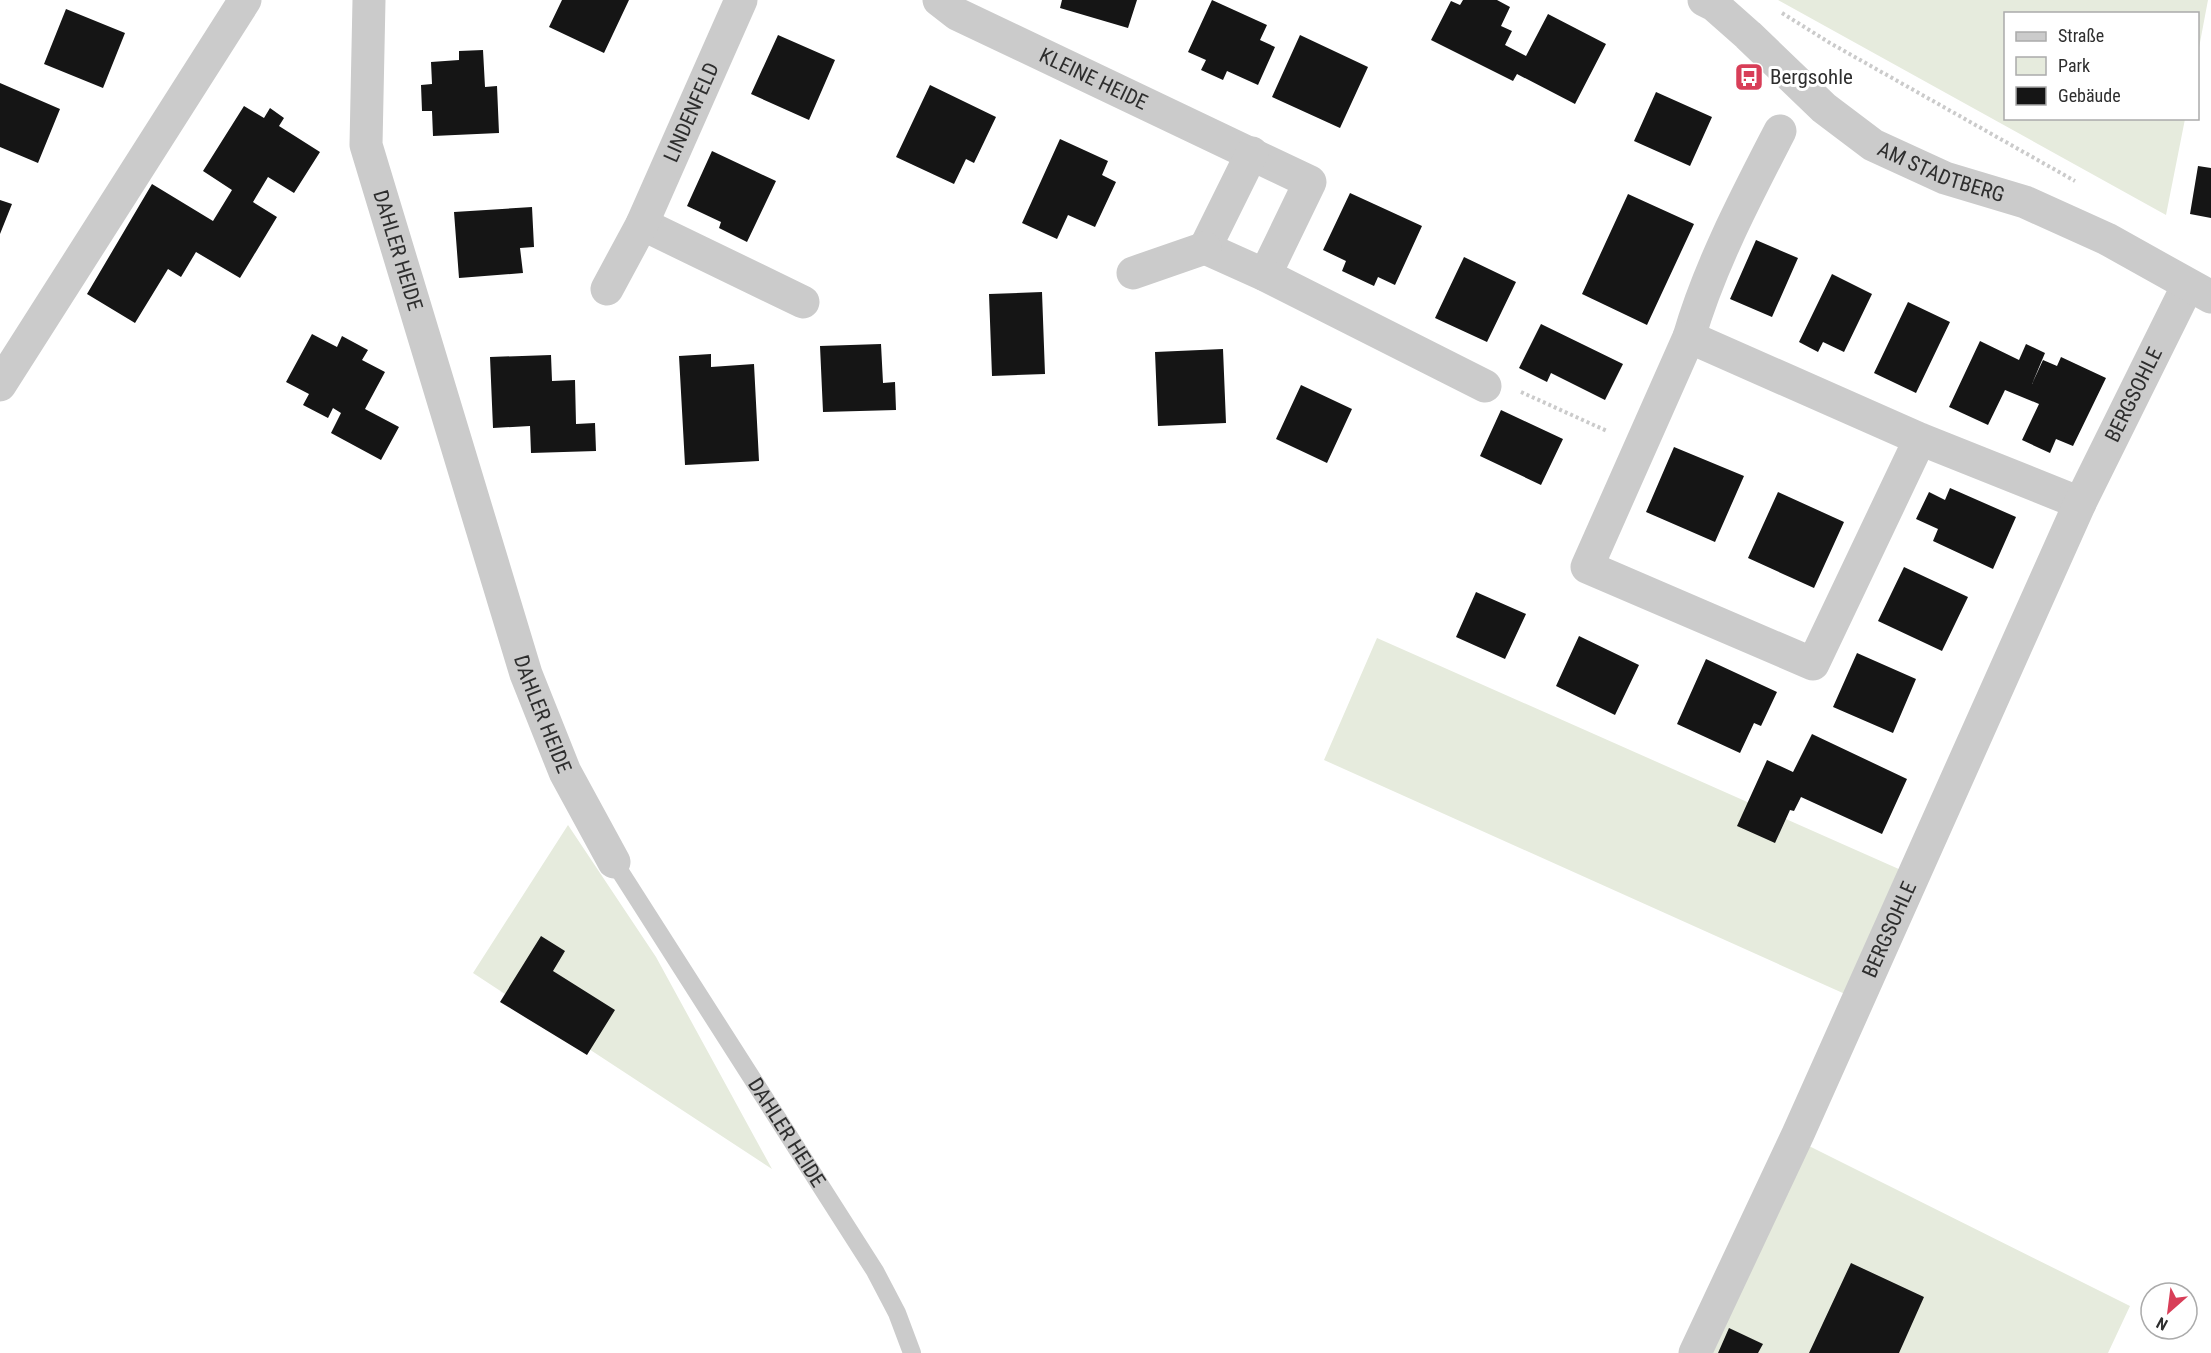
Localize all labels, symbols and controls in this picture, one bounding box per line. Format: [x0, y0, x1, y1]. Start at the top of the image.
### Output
legend [2004, 12, 2199, 120]
text: Straße [2058, 25, 2104, 46]
street label: KLEINE HEIDE [1036, 43, 1151, 115]
text: Park [2058, 55, 2090, 76]
street label: LINDENFELD [659, 59, 724, 166]
bus stop icon: Bergsohle [1733, 61, 1765, 93]
place label: Bergsohle [1770, 65, 1853, 89]
text: Gebäude [2058, 85, 2121, 106]
street label: AM STADTBERG [1874, 137, 2007, 207]
street label: DAHLER HEIDE [368, 187, 427, 313]
street label: BERGSOHLE [2100, 343, 2167, 446]
street label: DAHLER HEIDE [509, 652, 576, 777]
street label: BERGSOHLE [1858, 878, 1921, 981]
street label: DAHLER HEIDE [743, 1074, 830, 1192]
north arrow [2139, 1281, 2199, 1341]
text: N [2153, 1313, 2171, 1334]

